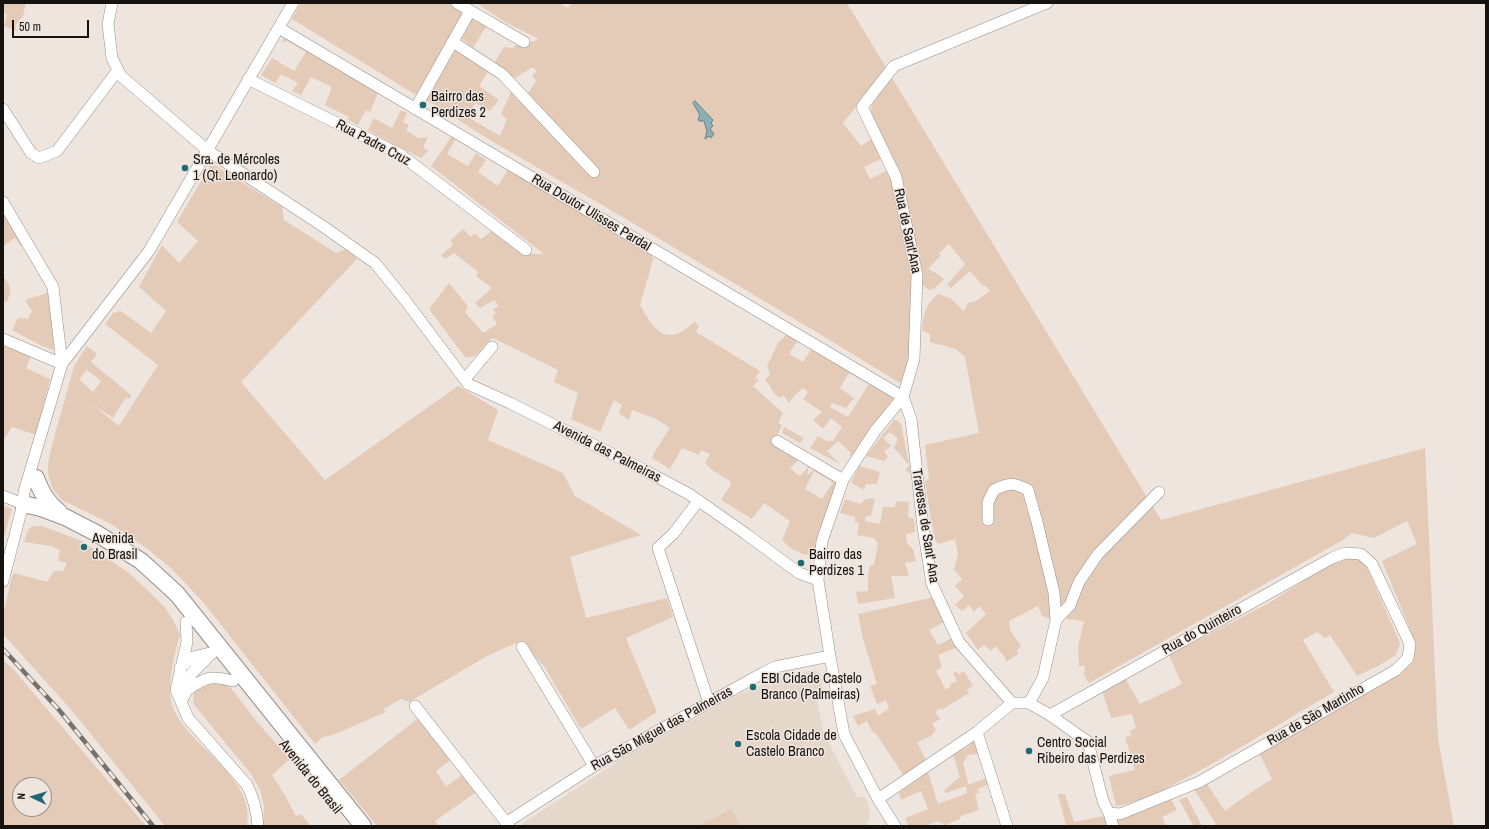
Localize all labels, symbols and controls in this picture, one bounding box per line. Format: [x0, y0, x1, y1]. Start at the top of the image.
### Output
scale bar [14, 12, 91, 38]
text: 50 m [19, 19, 41, 35]
place label: Bairro das Perdizes 2 [431, 89, 486, 122]
marker: Bairro das Perdizes 2 [418, 100, 428, 110]
street label: Rua Padre Cruz [333, 116, 413, 170]
place label: Sra. de Mércoles 1 (Qt. Leonardo) [193, 152, 280, 184]
marker: Sra. de Mércoles 1 (Qt. Leonardo) [180, 163, 190, 173]
street label: Rua Doutor Ulisses Pardal [528, 171, 654, 255]
street label: Rua de Sant'Ana [890, 187, 924, 275]
street label: Avenida das Palmeiras [550, 418, 664, 486]
street label: Travessa de Sant' Ana [908, 468, 942, 584]
place label: Avenida do Brasil [92, 531, 137, 564]
marker: Avenida do Brasil [79, 542, 89, 552]
place label: Bairro das Perdizes 1 [809, 547, 864, 580]
marker: Bairro das Perdizes 1 [796, 558, 806, 568]
street label: Rua do Quinteiro [1159, 601, 1245, 659]
place label: EBI Cidade Castelo Branco (Palmeiras) [761, 671, 862, 704]
street label: Rua de São Martinho [1265, 680, 1367, 750]
marker: EBI Cidade Castelo Branco (Palmeiras) [748, 682, 758, 692]
street label: Rua São Miguel das Palmeiras [588, 683, 736, 775]
place label: Escola Cidade de Castelo Branco [746, 728, 837, 760]
place label: Centro Social Ribeiro das Perdizes [1037, 735, 1145, 768]
street label: Avenida do Brasil [275, 737, 345, 817]
marker: Escola Cidade de Castelo Branco [733, 739, 743, 749]
marker: Centro Social Ribeiro das Perdizes [1024, 746, 1034, 756]
north arrow [12, 777, 52, 817]
text: N [14, 793, 28, 800]

